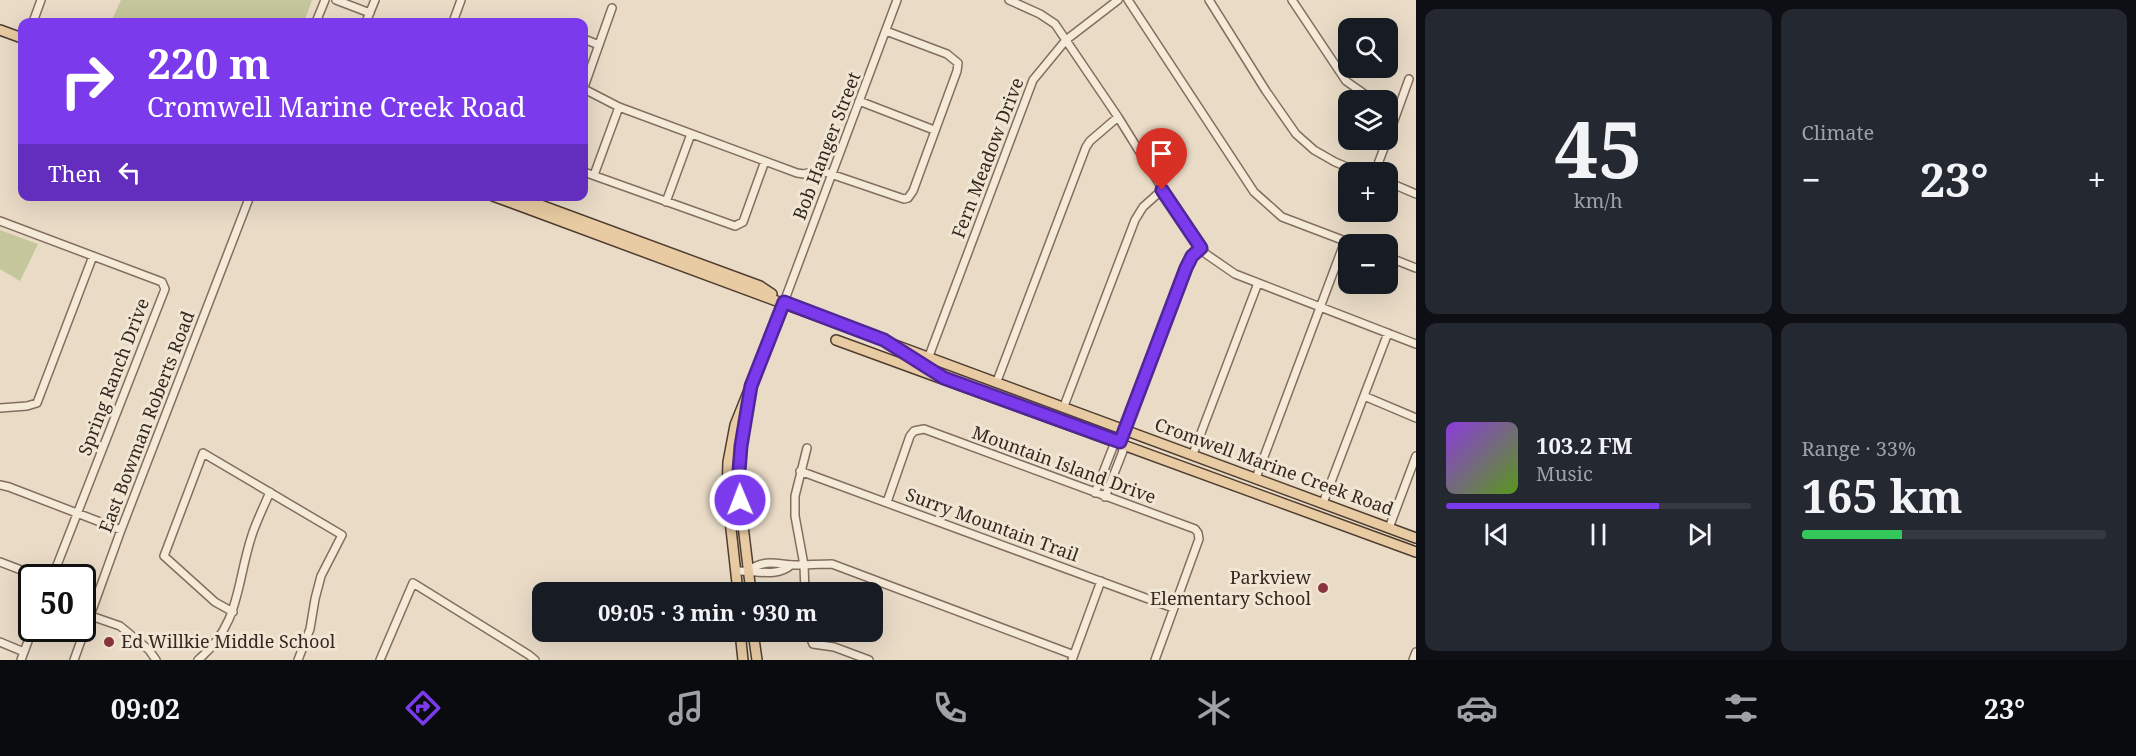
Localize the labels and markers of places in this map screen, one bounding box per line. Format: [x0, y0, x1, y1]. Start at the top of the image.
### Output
pin [1136, 128, 1187, 190]
place label: Parkview Elementary School [1150, 565, 1311, 610]
marker: Parkview Elementary School [1316, 581, 1330, 595]
place label: Ed Willkie Middle School [121, 629, 336, 653]
marker: Ed Willkie Middle School [102, 635, 116, 649]

